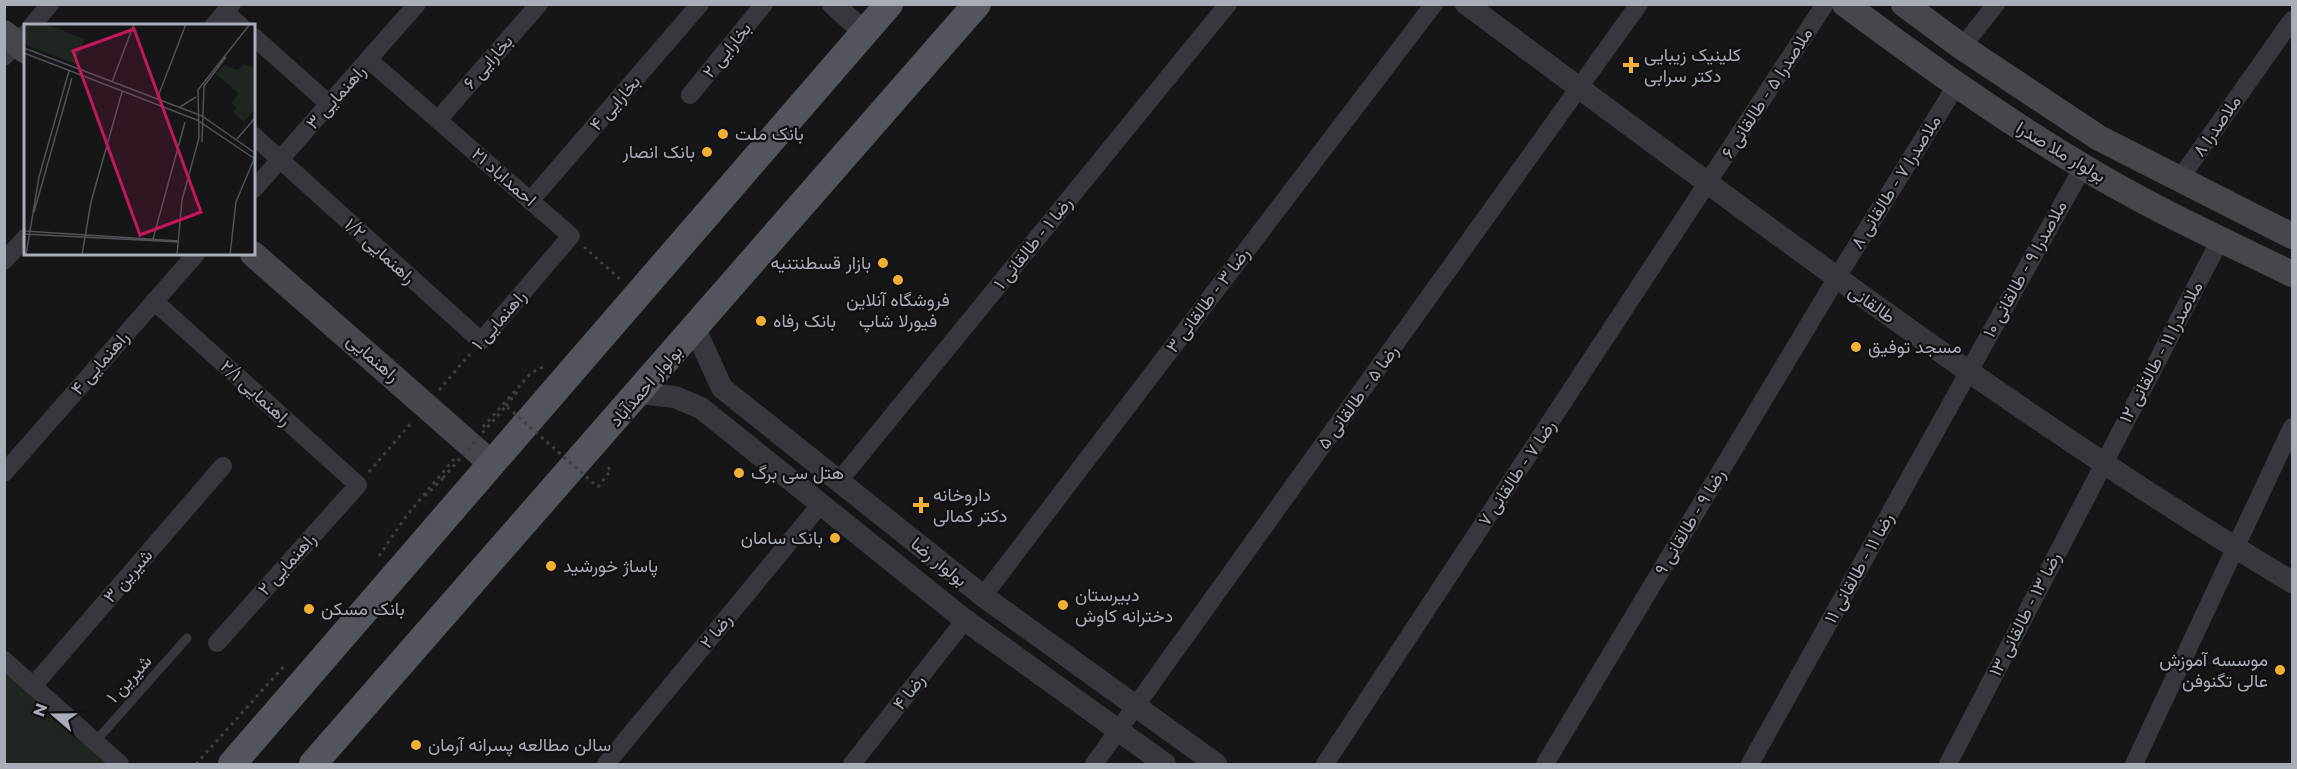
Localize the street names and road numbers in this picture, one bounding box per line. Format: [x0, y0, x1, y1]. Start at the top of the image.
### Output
street label: بخارایی ۲ [698, 18, 756, 82]
street label: ملاصدرا ۵ - طالقانی ۶ [1717, 24, 1817, 162]
street label: بخارایی ۶ [458, 30, 518, 94]
street label: راهنمایی ۳ [301, 60, 371, 134]
street label: بخارایی ۴ [585, 71, 645, 135]
street label: ملاصدرا ۸ [2188, 91, 2246, 161]
street label: ملاصدرا ۷ - طالقانی ۸ [1846, 111, 1946, 253]
street label: بولوار ملا صدرا [2012, 117, 2110, 187]
street label: احمداباد ۲۱ [467, 143, 541, 211]
street label: رضا ۱ - طالقانی ۱ [989, 192, 1077, 294]
street label: ملاصدرا ۹ - طالقانی ۱۰ [1978, 197, 2072, 341]
street label: راهنمایی ۱/۲ [340, 213, 420, 289]
street label: رضا ۳ - طالقانی ۳ [1161, 243, 1255, 357]
street label: ملاصدرا ۱۱ - طالقانی ۱۲ [2114, 277, 2208, 427]
street label: طالقانی [1844, 280, 1900, 328]
street label: راهنمایی ۱ [467, 285, 531, 355]
street label: راهنمایی ۴ [66, 327, 134, 399]
street label: راهنمایی [342, 329, 404, 387]
street label: بولوار احمدآباد [605, 341, 687, 431]
street label: رضا ۵ - طالقانی ۵ [1313, 341, 1403, 453]
street label: راهنمایی ۲/۱ [216, 355, 296, 431]
street label: رضا ۷ - طالقانی ۷ [1473, 416, 1561, 530]
street label: رضا ۹ - طالقانی ۹ [1650, 465, 1730, 579]
street label: رضا ۱۱ - طالقانی ۱۱ [1820, 509, 1898, 627]
street label: راهنمایی ۲ [253, 528, 321, 600]
street label: بولوار رضا [906, 533, 972, 591]
street label: شیرین ۳ [99, 545, 157, 607]
street label: رضا ۱۳ - طالقانی ۱۳ [1984, 548, 2066, 680]
street label: رضا ۲ [695, 609, 737, 653]
street label: شیرین ۱ [102, 650, 156, 708]
street label: رضا ۴ [888, 670, 930, 714]

